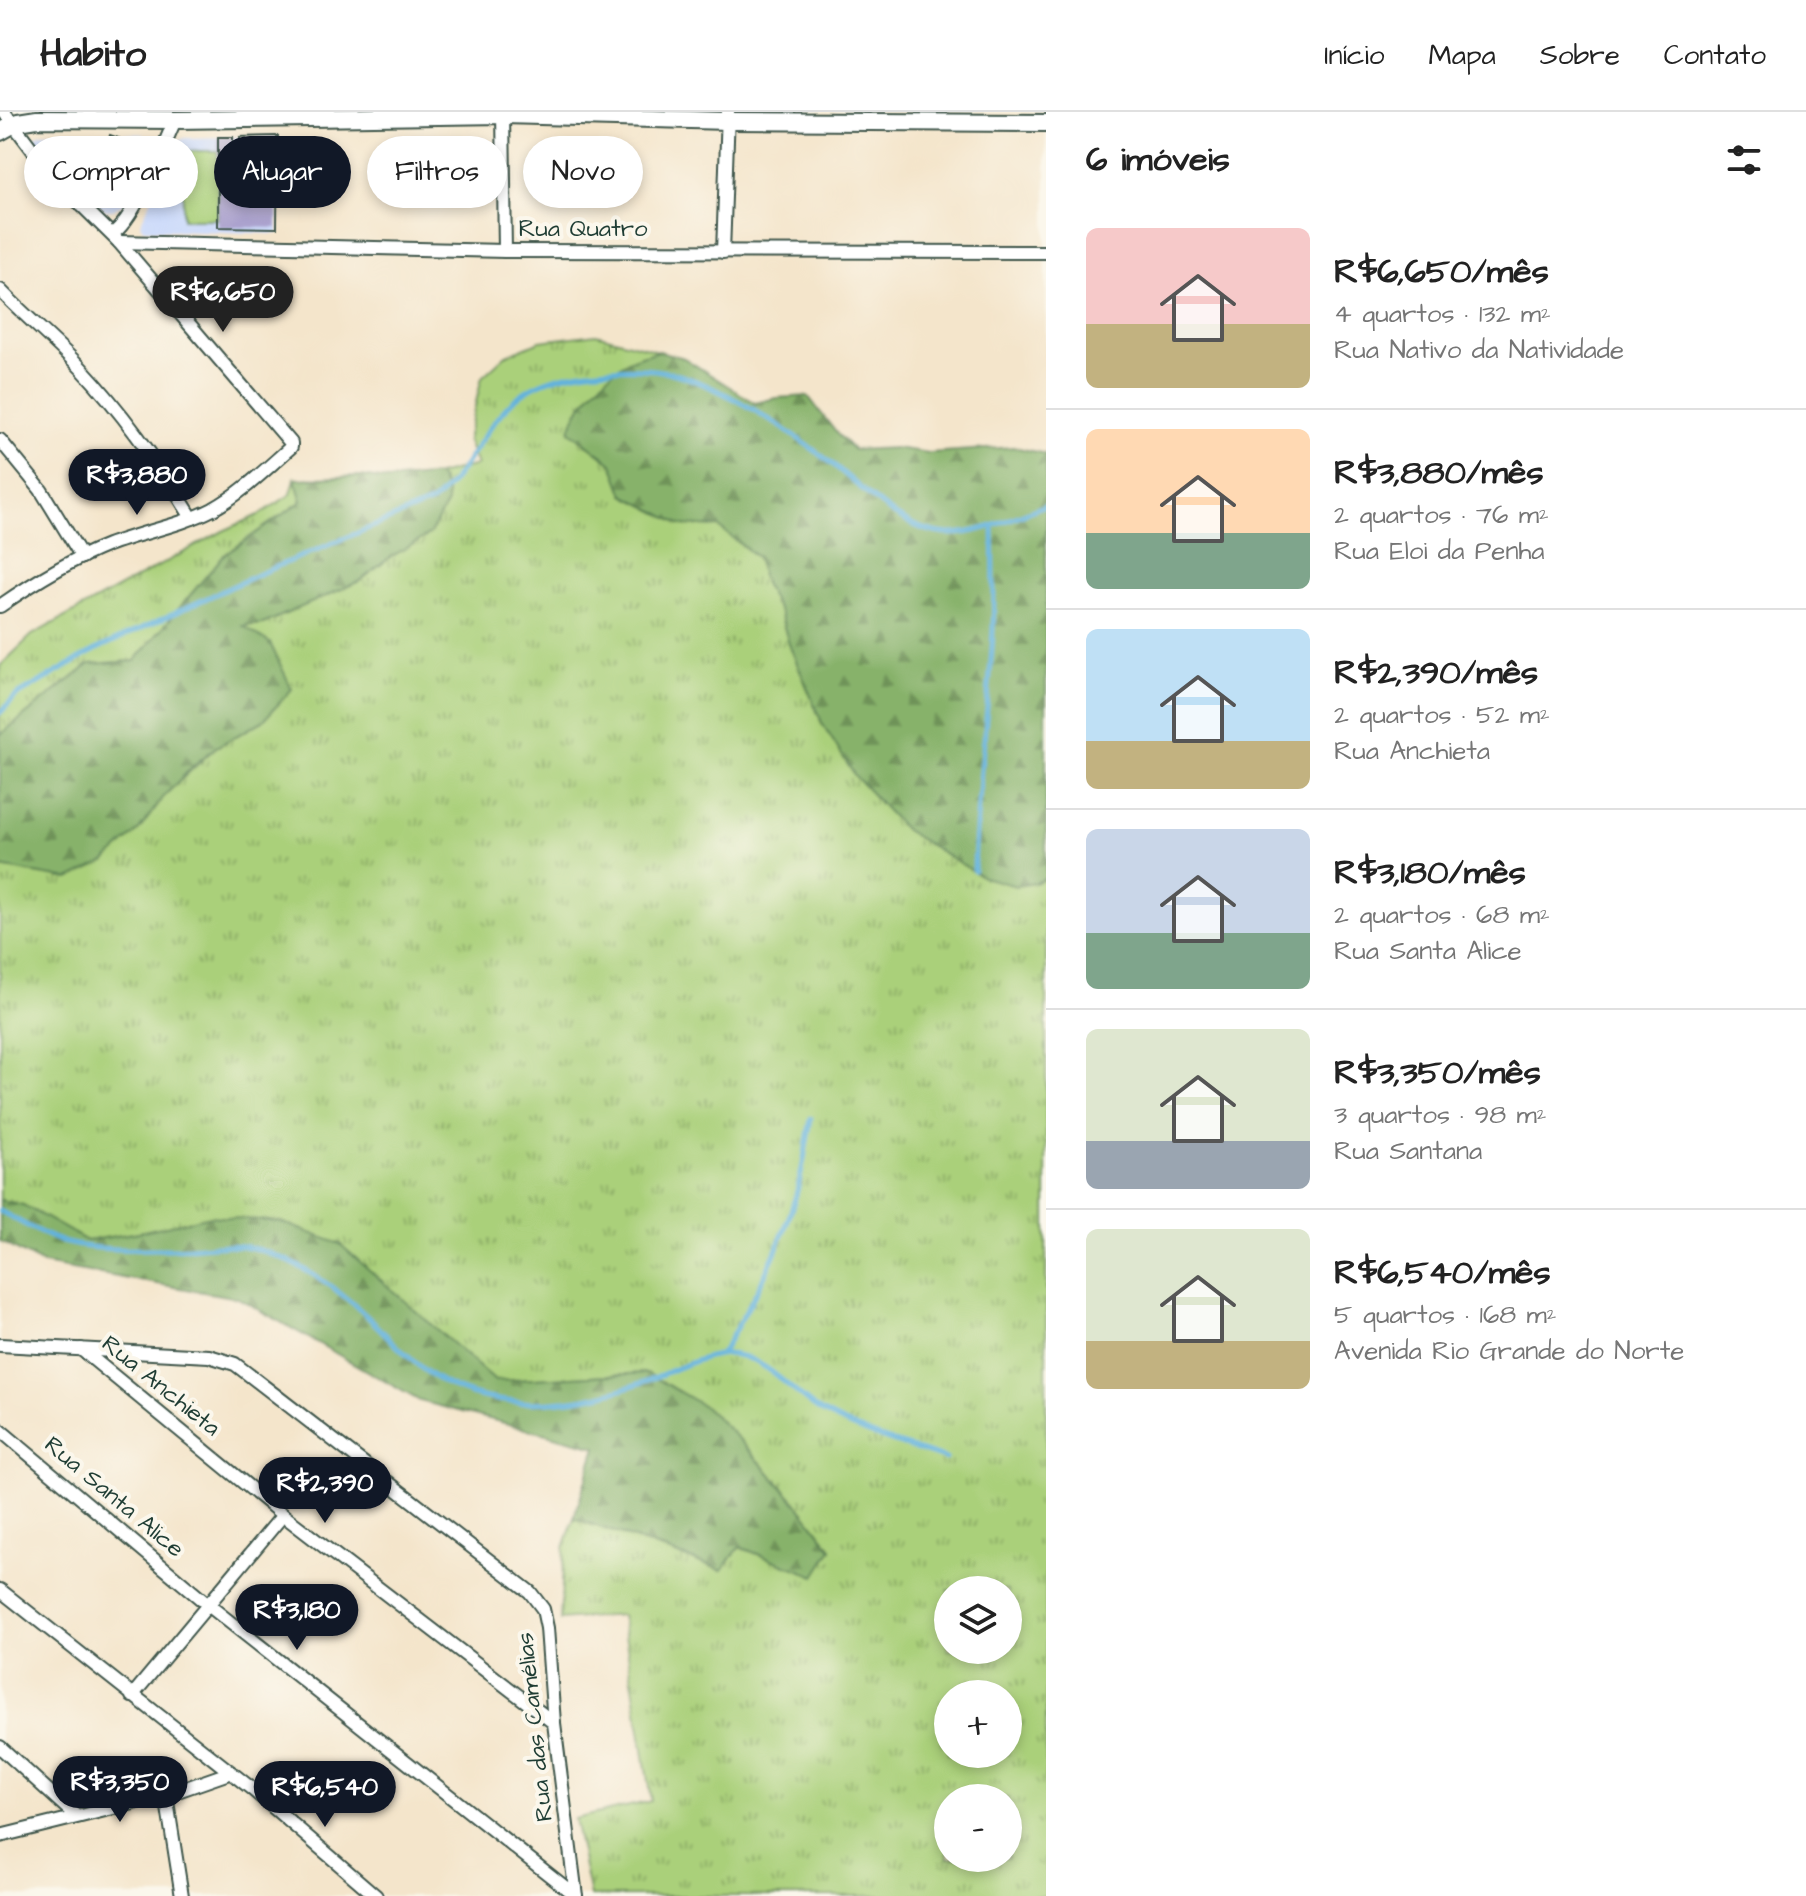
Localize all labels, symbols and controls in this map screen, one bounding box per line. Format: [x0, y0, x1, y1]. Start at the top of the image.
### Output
text: Habito [40, 29, 146, 81]
text: Início [1324, 36, 1384, 75]
text: Mapa [1428, 36, 1496, 75]
text: Sobre [1540, 36, 1620, 75]
text: Contato [1664, 36, 1766, 75]
chip: Comprar [24, 136, 198, 208]
chip: Alugar [214, 136, 351, 208]
chip: Filtros [367, 136, 507, 208]
chip: Novo [523, 136, 643, 208]
text: 6 imóveis [1086, 136, 1230, 184]
icon: filters [1722, 138, 1766, 182]
street label: Rua Quatro [518, 212, 648, 246]
text: R$6,650/mês [1334, 248, 1549, 296]
icon: home [1150, 260, 1246, 356]
pin: R$6,650 [149, 266, 297, 334]
text: R$6,650 [170, 274, 276, 310]
text: 4 quartos · 132 m² [1334, 296, 1551, 332]
text: Rua Nativo da Natividade [1334, 332, 1624, 368]
pin: R$3,880 [63, 449, 211, 517]
text: R$3,880/mês [1334, 449, 1543, 497]
text: R$3,880 [87, 457, 187, 493]
icon: home [1150, 461, 1246, 557]
text: 2 quartos · 76 m² [1334, 497, 1549, 533]
text: Rua Eloi da Penha [1334, 533, 1545, 569]
text: R$2,390/mês [1334, 649, 1538, 697]
icon: home [1150, 661, 1246, 757]
text: 2 quartos · 52 m² [1334, 697, 1550, 733]
text: Rua Anchieta [1334, 733, 1490, 769]
text: R$3,180/mês [1334, 849, 1526, 897]
icon: home [1150, 861, 1246, 957]
text: 2 quartos · 68 m² [1334, 897, 1550, 933]
text: Rua Santa Alice [1334, 933, 1522, 969]
text: R$3,350/mês [1334, 1049, 1541, 1097]
icon: home [1150, 1061, 1246, 1157]
text: 3 quartos · 98 m² [1334, 1097, 1547, 1133]
text: Rua Santana [1334, 1133, 1482, 1169]
text: R$6,540/mês [1334, 1249, 1551, 1297]
icon: home [1150, 1261, 1246, 1357]
text: 5 quartos · 168 m² [1334, 1297, 1557, 1333]
street label: Rua Anchieta [94, 1327, 228, 1445]
text: Avenida Rio Grande do Norte [1334, 1333, 1684, 1369]
street label: Rua Santa Alice [37, 1428, 191, 1566]
pin: R$2,390 [251, 1457, 399, 1525]
text: R$2,390 [277, 1465, 373, 1501]
map controls [934, 1576, 1022, 1872]
button: layers [934, 1576, 1022, 1664]
pin: R$3,180 [223, 1584, 371, 1652]
text: R$3,180 [253, 1592, 341, 1628]
street label: Rua das Camélias [508, 1631, 562, 1823]
button: + [934, 1680, 1022, 1768]
pin: R$3,350 [46, 1756, 194, 1824]
pin: R$6,540 [251, 1761, 399, 1829]
text: R$3,350 [71, 1764, 169, 1800]
text: R$6,540 [272, 1769, 378, 1805]
button: − [934, 1784, 1022, 1872]

